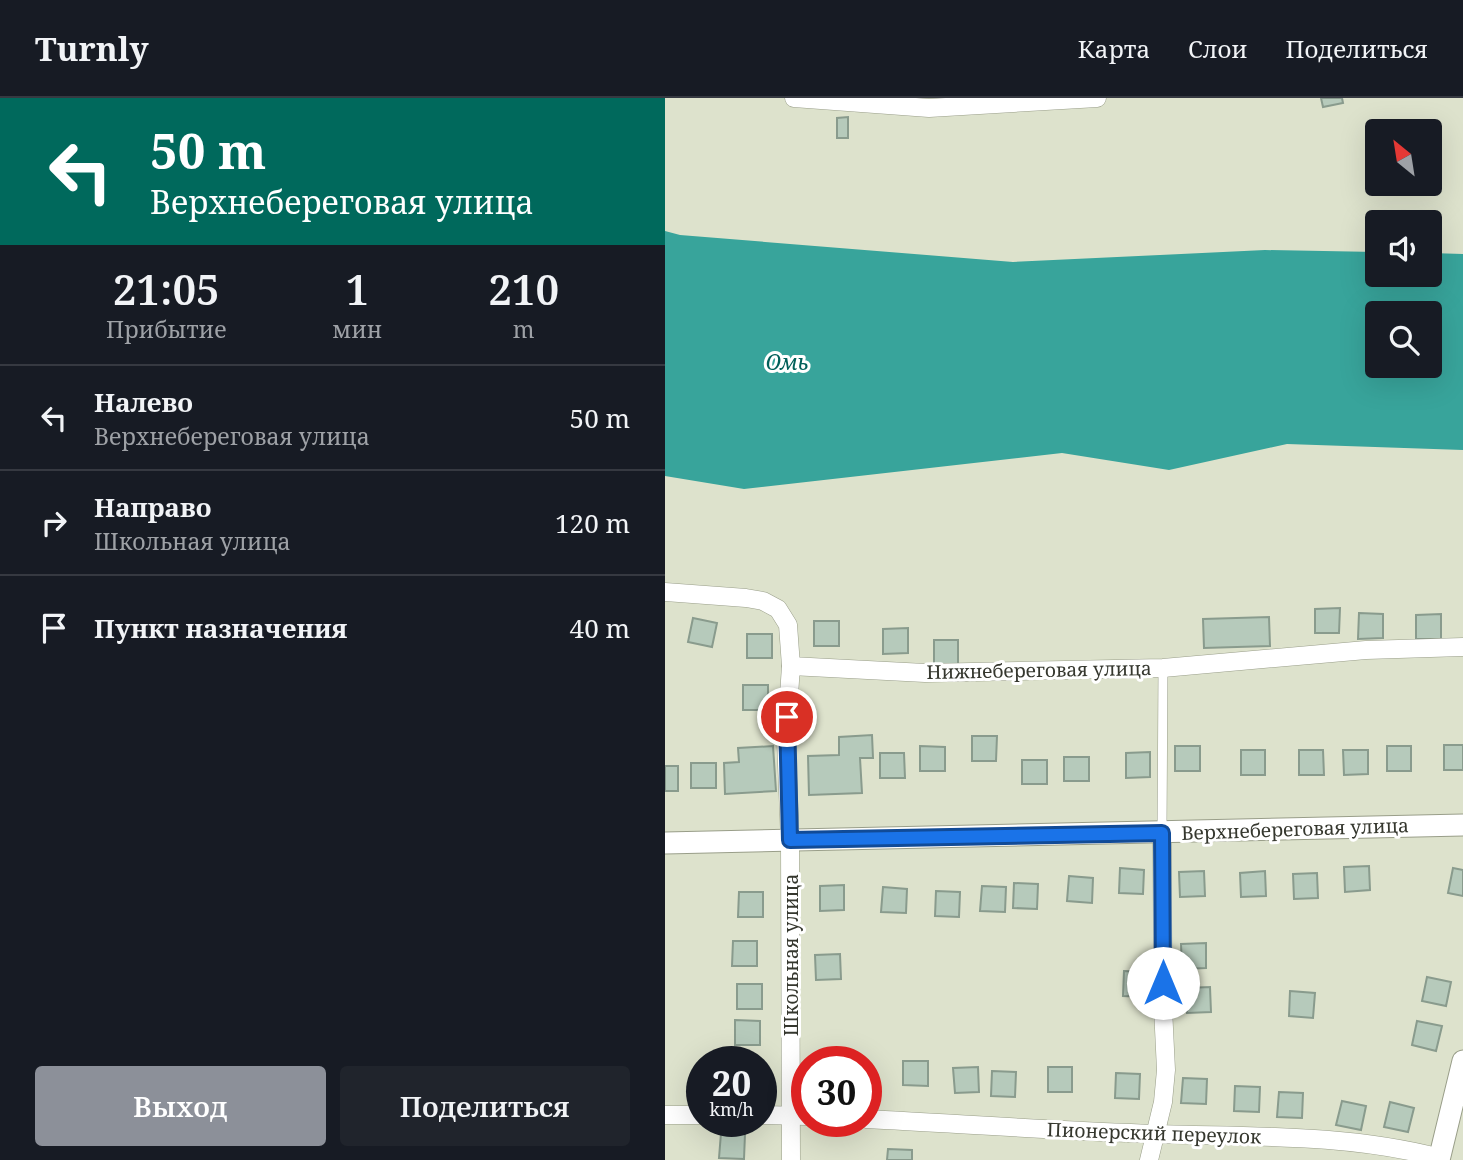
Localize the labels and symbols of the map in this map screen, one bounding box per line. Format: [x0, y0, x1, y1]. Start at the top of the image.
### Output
north arrow [1365, 119, 1442, 196]
water label: Омь [766, 348, 808, 376]
street label: Нижнебереговая улица [926, 655, 1152, 685]
pin [757, 687, 817, 747]
street label: Верхнебереговая улица [1181, 812, 1409, 846]
street label: Школьная улица [778, 874, 804, 1036]
position arrow [1126, 946, 1200, 1020]
speed limit sign: 30 [791, 1046, 882, 1137]
street label: Пионерский переулок [1046, 1116, 1262, 1150]

